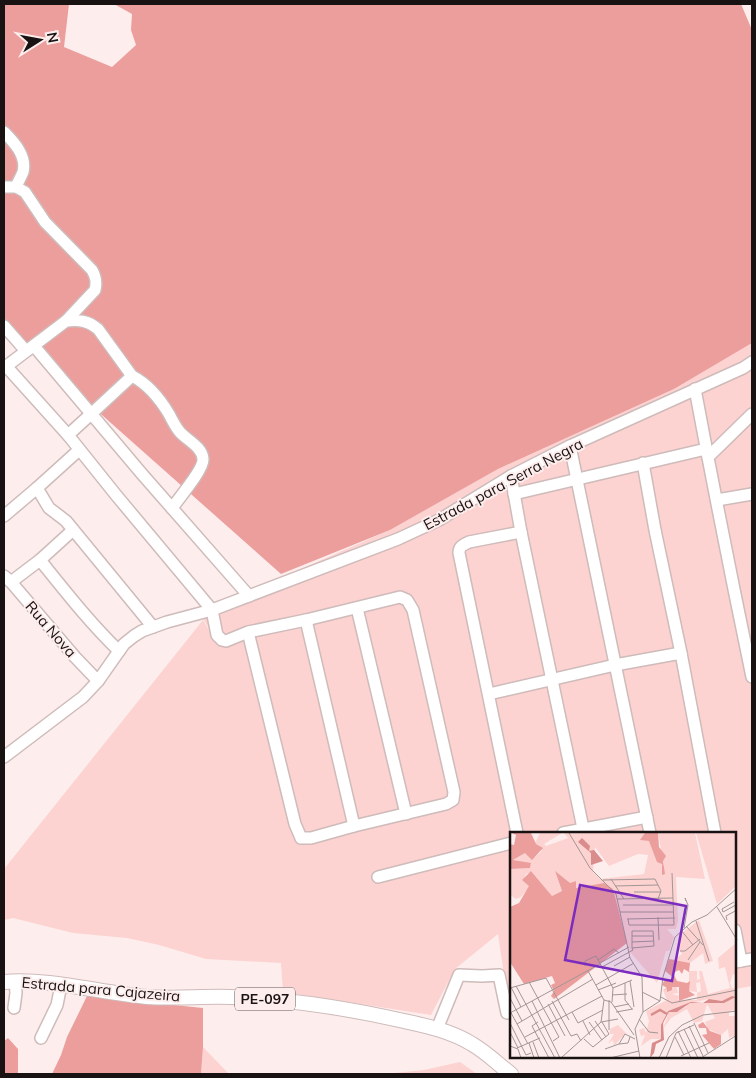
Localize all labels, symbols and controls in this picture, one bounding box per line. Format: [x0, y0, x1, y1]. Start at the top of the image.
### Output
north arrow [15, 15, 65, 65]
text: N [43, 31, 63, 44]
street label: Estrada para Serra Negra [420, 434, 586, 534]
street label: Rua Nova [21, 597, 81, 661]
inset map [510, 832, 736, 1058]
street label: Estrada para Cajazeira [21, 973, 181, 1005]
road number: PE-097 [235, 988, 295, 1011]

